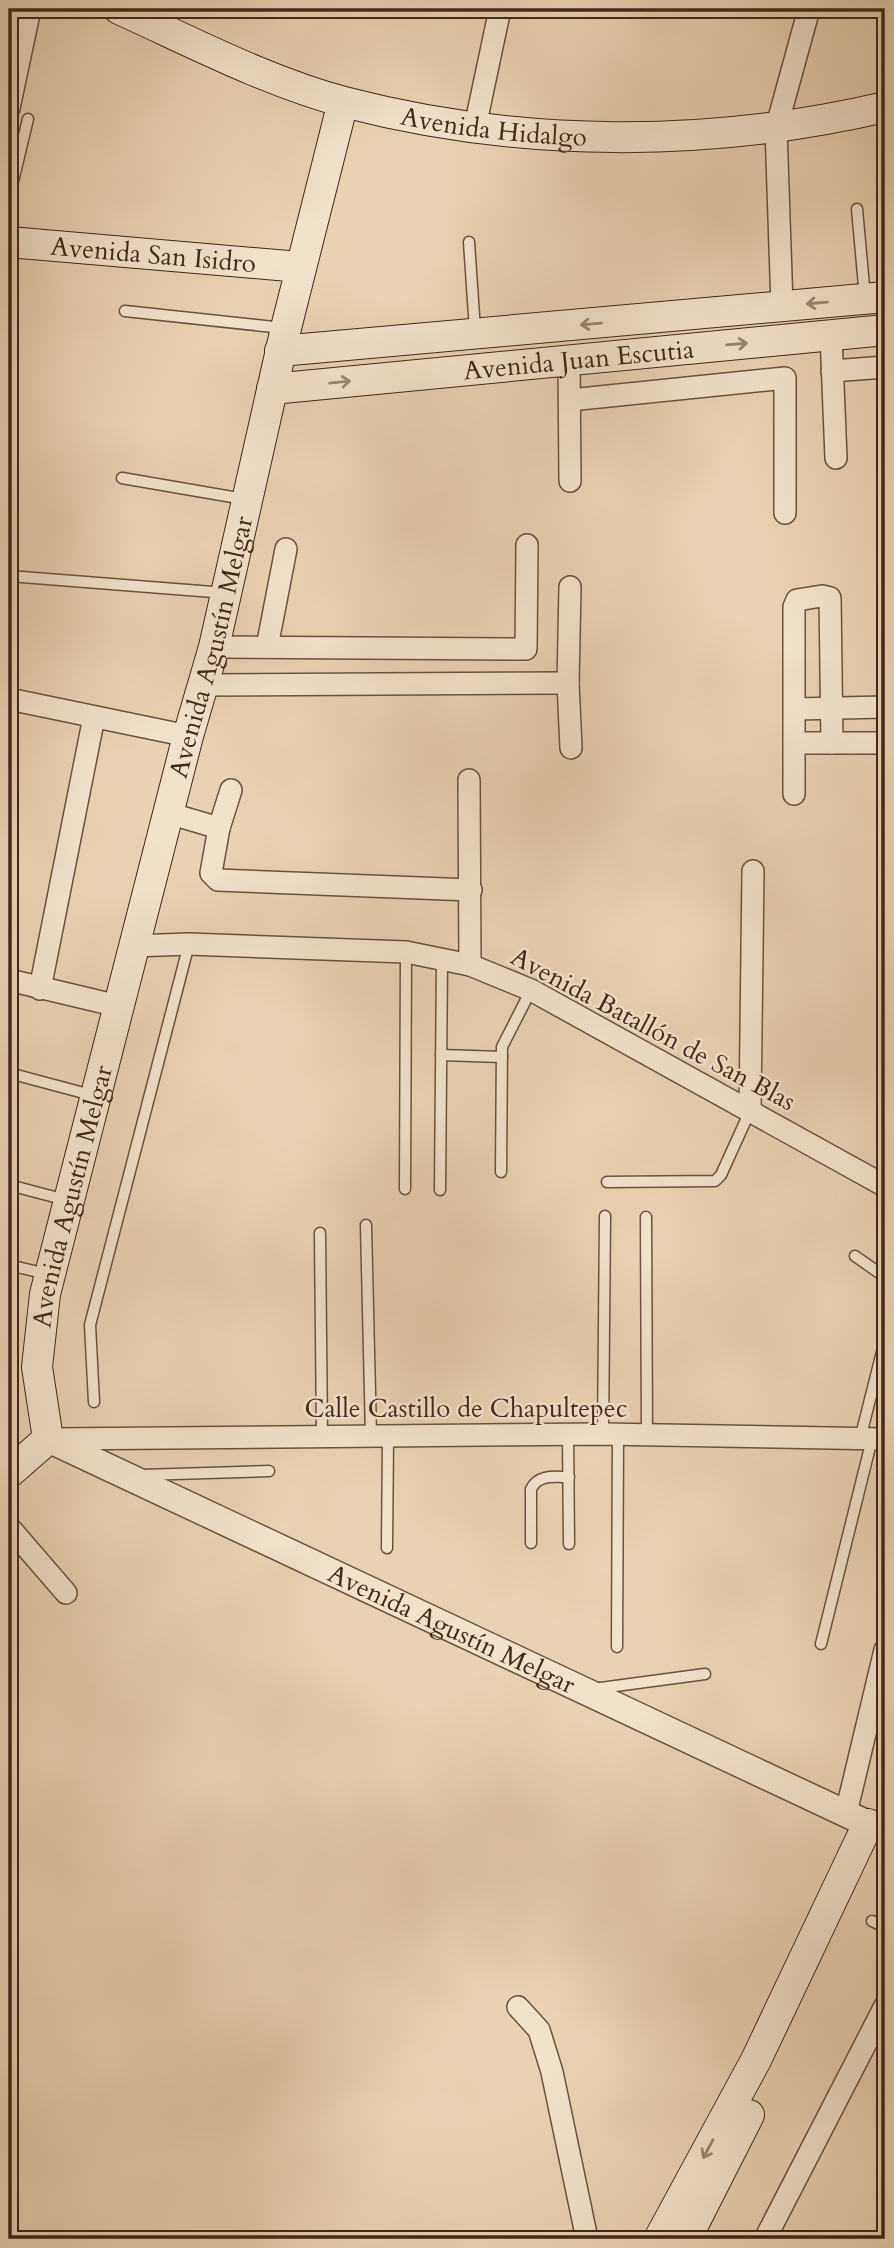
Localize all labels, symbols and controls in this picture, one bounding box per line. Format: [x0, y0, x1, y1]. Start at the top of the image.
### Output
street label: Avenida Hidalgo [398, 98, 587, 154]
street label: Avenida San Isidro [49, 228, 258, 281]
one-way arrow [806, 297, 829, 310]
one-way arrow [580, 318, 603, 331]
street label: Avenida Juan Escutia [462, 331, 695, 388]
one-way arrow [725, 337, 748, 350]
one-way arrow [328, 375, 351, 388]
street label: Avenida Agustín Melgar [160, 512, 261, 782]
street label: Avenida Batallón de San Blas [504, 939, 802, 1119]
street label: Avenida Agustín Melgar [24, 1061, 121, 1329]
street label: Calle Castillo de Chapultepec [305, 1391, 628, 1426]
street label: Avenida Agustín Melgar [322, 1555, 581, 1702]
one-way arrow [701, 2138, 714, 2159]

